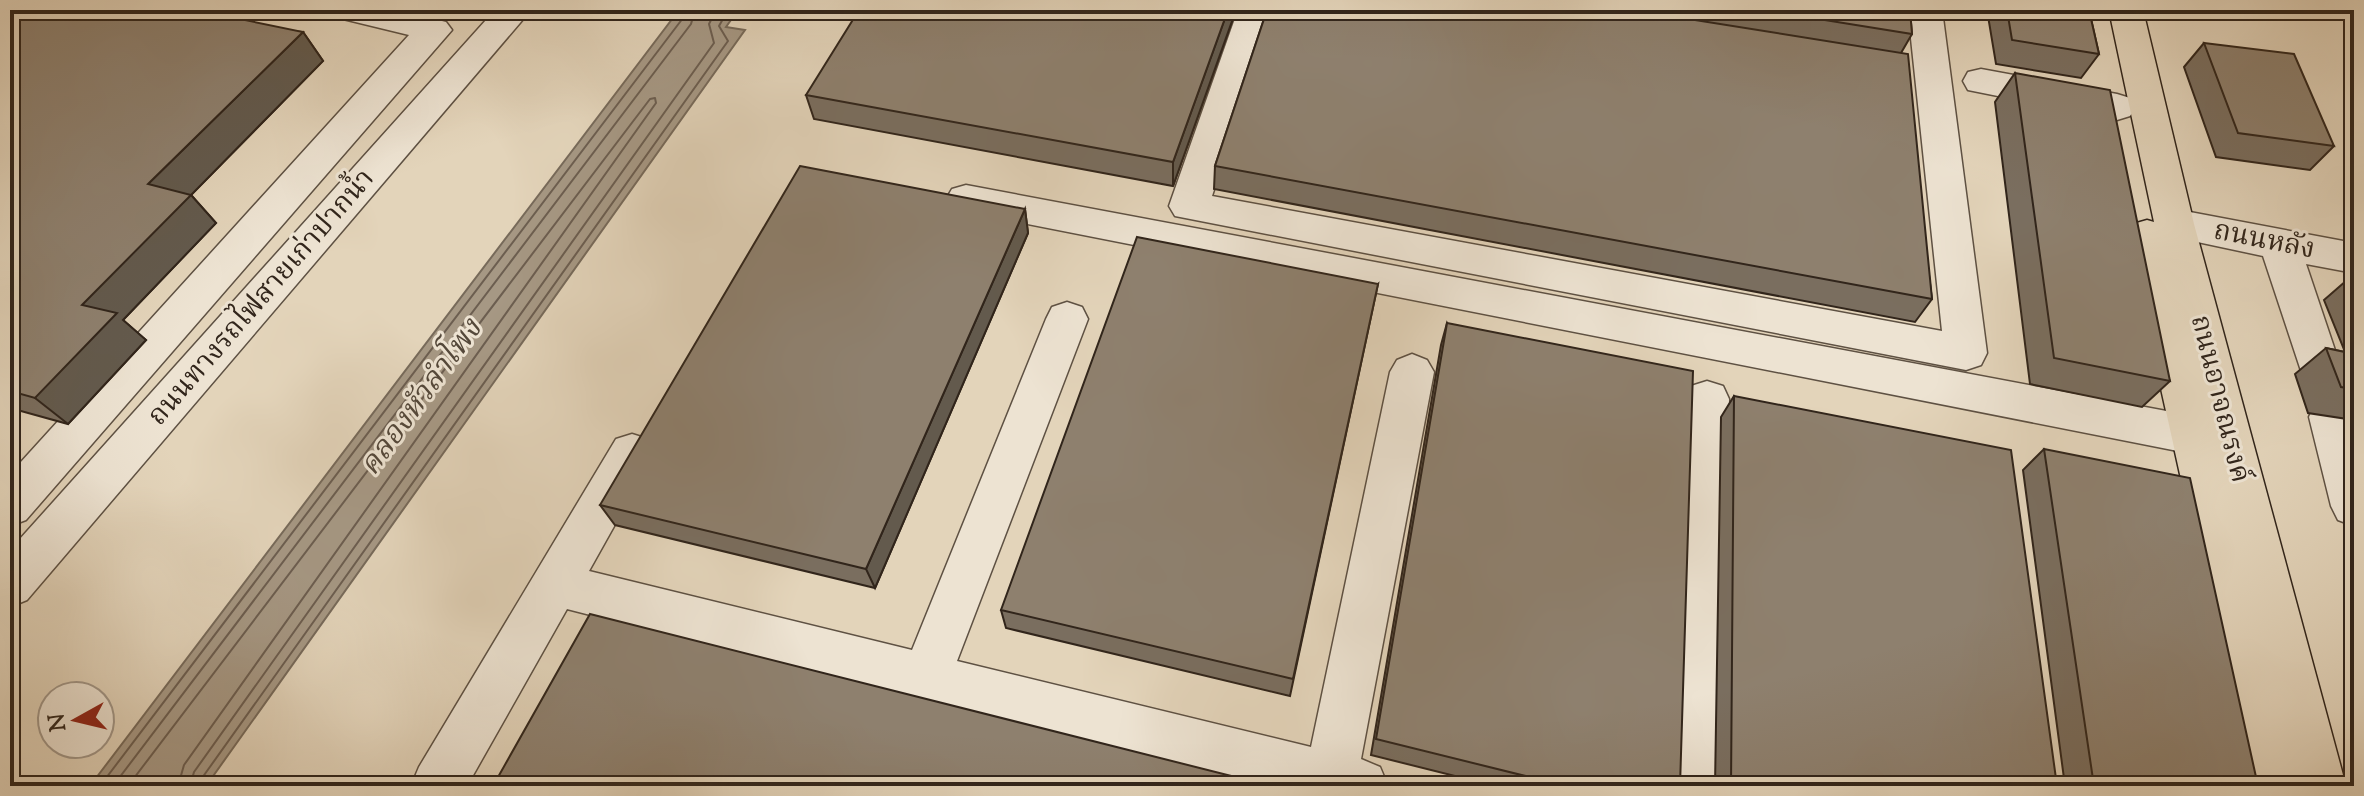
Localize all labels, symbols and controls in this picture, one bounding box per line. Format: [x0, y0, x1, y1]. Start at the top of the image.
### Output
street label: ถนนทางรถไฟสายเก่าปากน้ำ [137, 159, 385, 435]
street label: ถนนหลัง [2210, 212, 2318, 270]
water label: คลองหัวลำโพง [349, 309, 494, 485]
street label: ถนนอาจณรงค์ [2179, 311, 2259, 487]
north arrow [36, 680, 116, 760]
text: N [42, 711, 76, 733]

